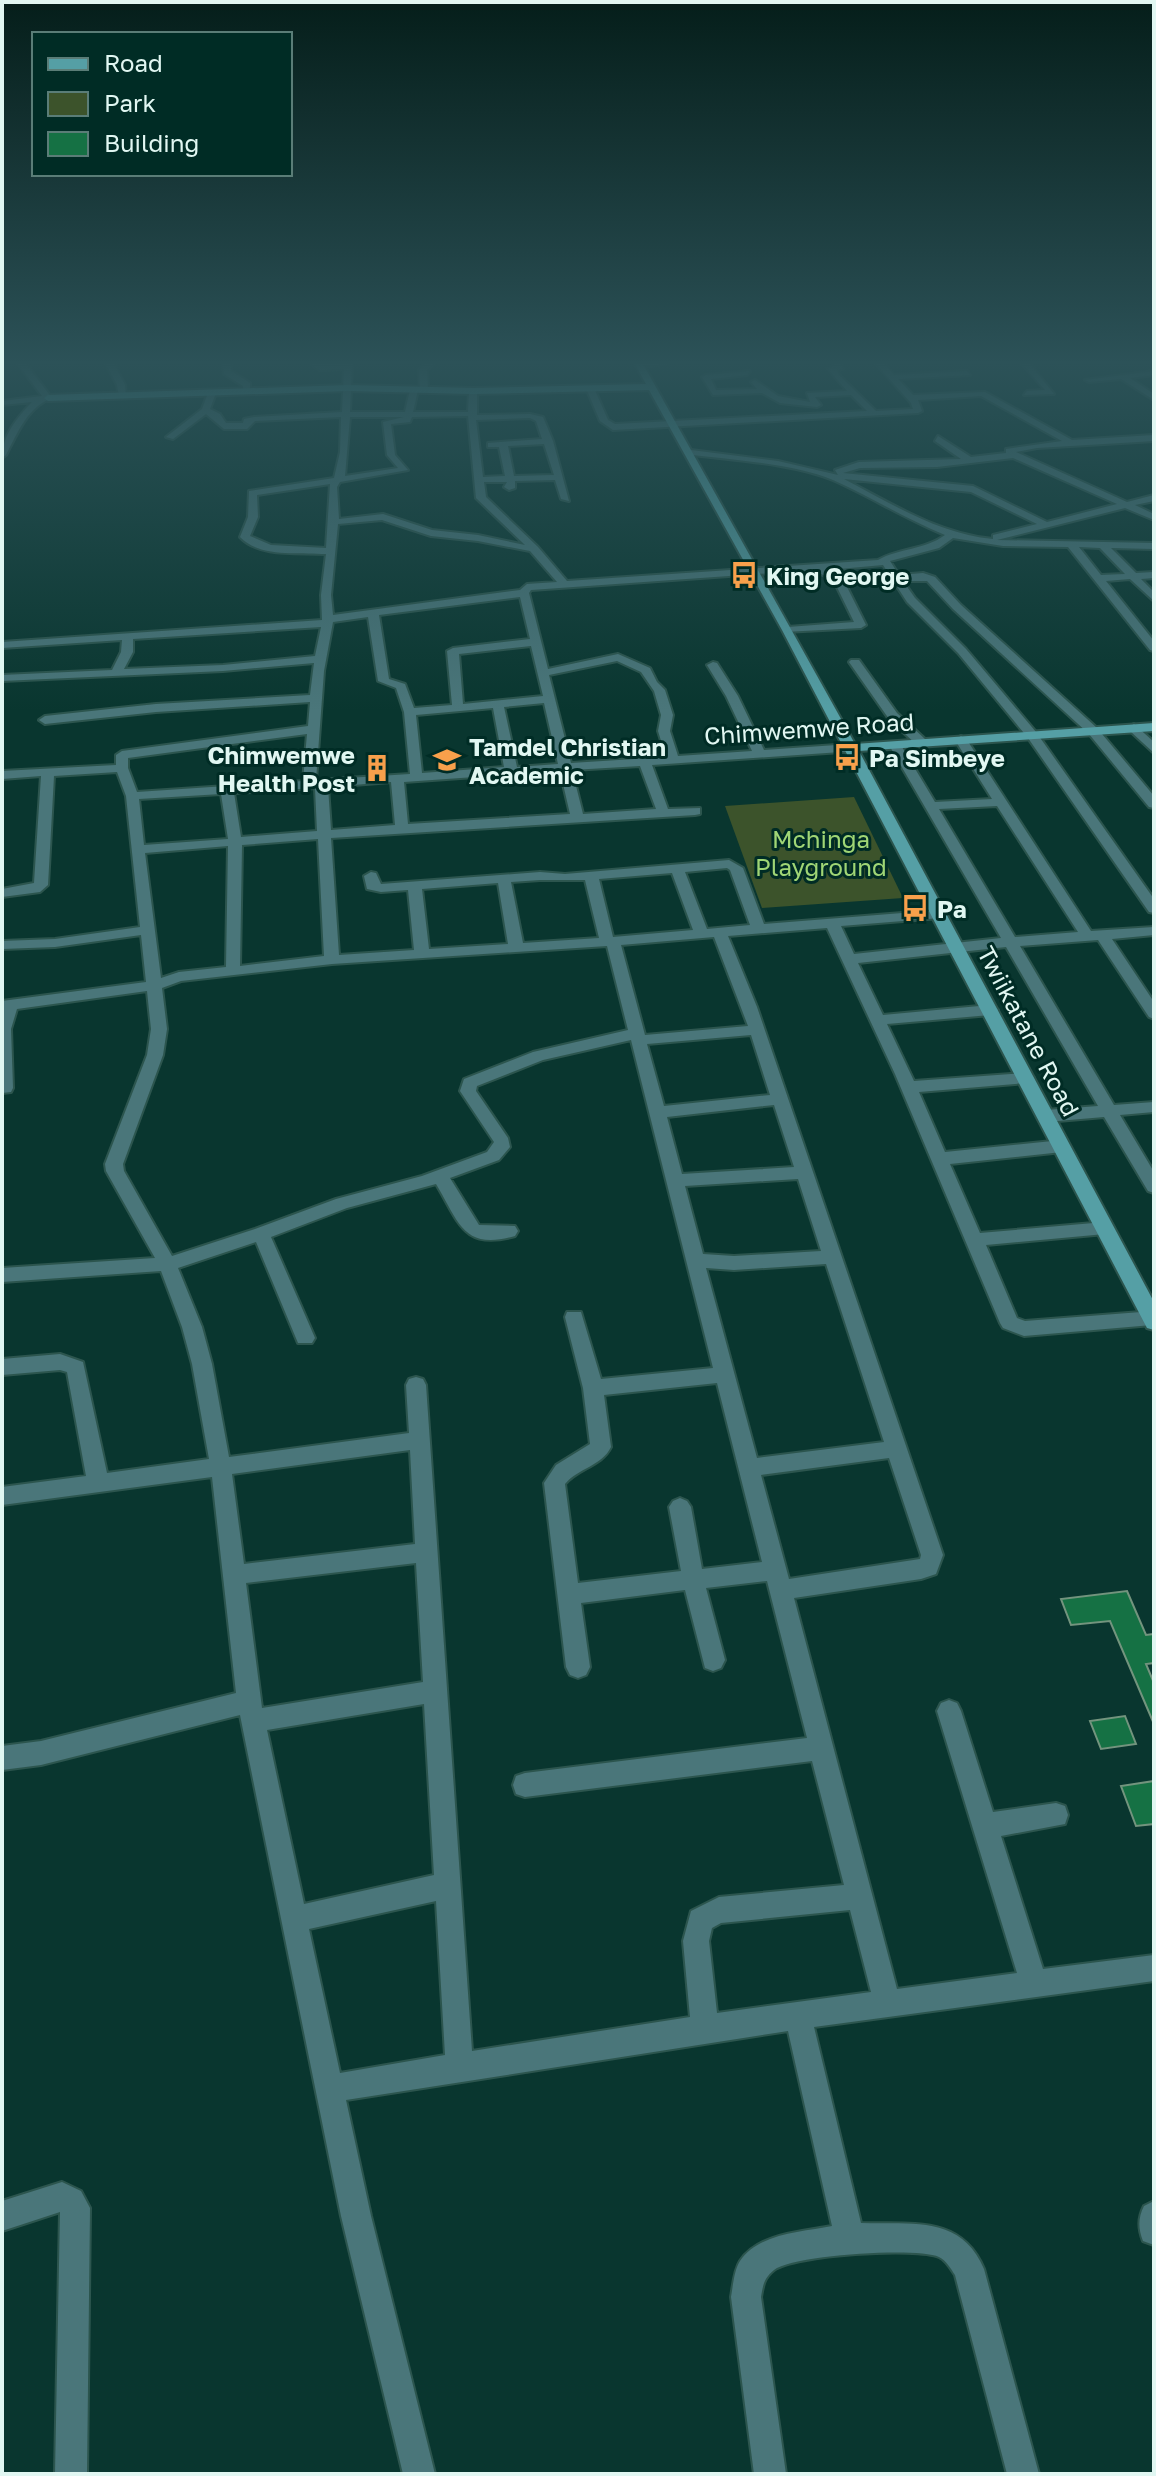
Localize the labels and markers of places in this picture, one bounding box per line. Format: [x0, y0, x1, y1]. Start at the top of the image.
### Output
bus stop icon: King George [729, 560, 759, 590]
place label: King George [766, 561, 909, 590]
place label: Tamdel Christian Academic [469, 732, 666, 789]
place label: Chimwemwe Health Post [207, 740, 355, 797]
bus stop icon: Pa Simbeye [832, 742, 862, 772]
place label: Pa Simbeye [869, 743, 1005, 772]
school or university icon: Tamdel Christian Academic [432, 745, 462, 775]
building icon: Chimwemwe Health Post [362, 753, 392, 783]
bus stop icon: Pa [900, 893, 930, 923]
place label: Pa [937, 894, 967, 923]

